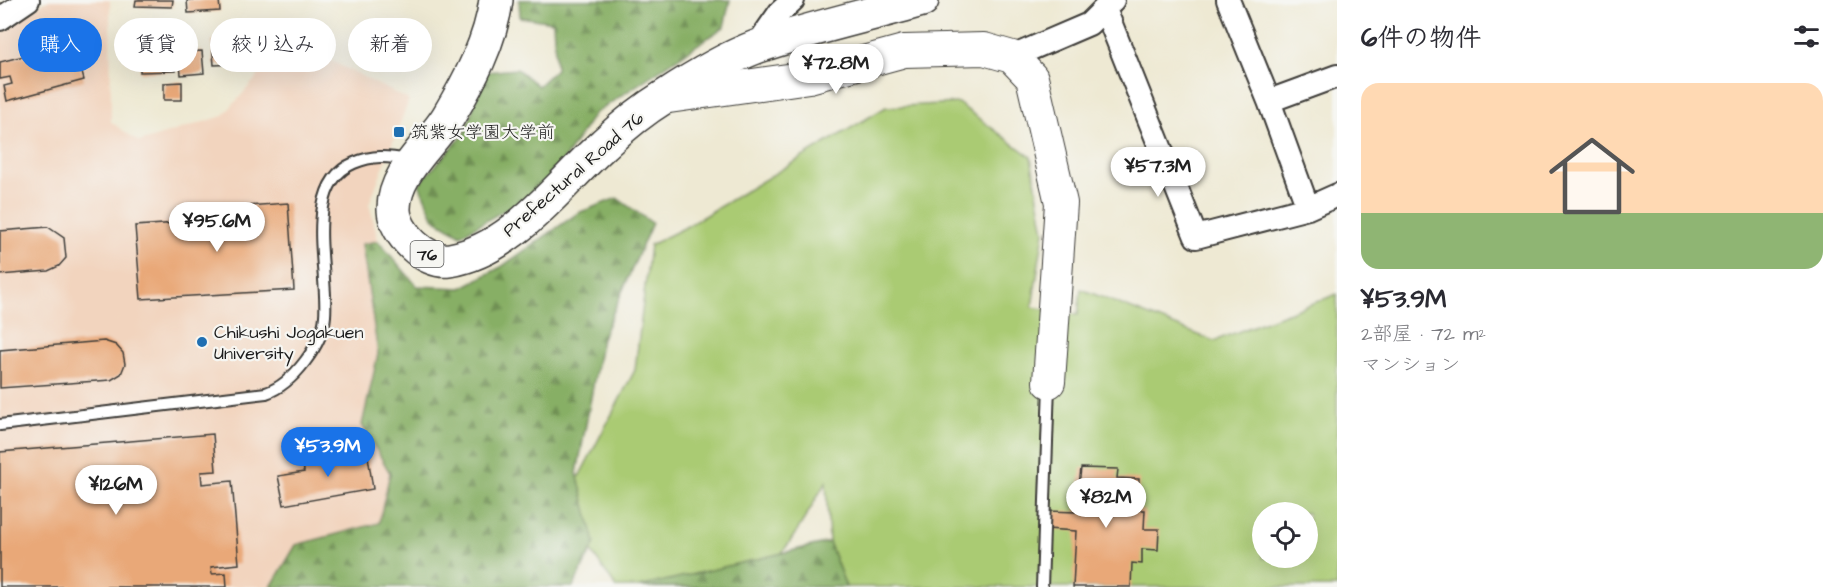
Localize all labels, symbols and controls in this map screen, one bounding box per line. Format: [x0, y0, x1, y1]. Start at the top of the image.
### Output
chip: 購入 [18, 18, 102, 72]
chip: 賃貸 [114, 18, 198, 72]
chip: 絞り込み [210, 18, 336, 72]
chip: 新着 [348, 18, 432, 72]
text: 6件の物件 [1361, 20, 1481, 56]
icon: filters [1790, 20, 1823, 53]
pin: ¥72.8M [787, 44, 885, 95]
text: ¥72.8M [803, 49, 869, 77]
street label: Prefectural Road 76 [497, 106, 649, 243]
place label: 筑紫女学園大学前 [411, 120, 555, 145]
icon: home [1538, 122, 1646, 230]
marker: 筑紫女学園大学前 [392, 125, 406, 139]
pin: ¥57.3M [1109, 147, 1207, 198]
text: ¥57.3M [1125, 152, 1191, 180]
pin: ¥95.6M [168, 202, 266, 253]
text: ¥95.6M [183, 207, 251, 235]
road number: 76 [410, 241, 444, 267]
text: ¥53.9M [1361, 281, 1447, 317]
place label: Chikushi Jogakuen University [214, 320, 363, 367]
text: 2部屋 · 72 m² [1361, 320, 1486, 348]
marker: Chikushi Jogakuen University [195, 335, 209, 349]
text: マンション [1361, 351, 1460, 379]
pin: ¥53.9M [279, 427, 377, 478]
text: ¥53.9M [295, 432, 361, 460]
pin: ¥126M [74, 465, 158, 516]
text: ¥126M [89, 470, 143, 498]
pin: ¥82M [1070, 478, 1142, 529]
text: ¥82M [1080, 483, 1132, 511]
map controls [1252, 502, 1318, 568]
button: locate [1252, 502, 1318, 568]

